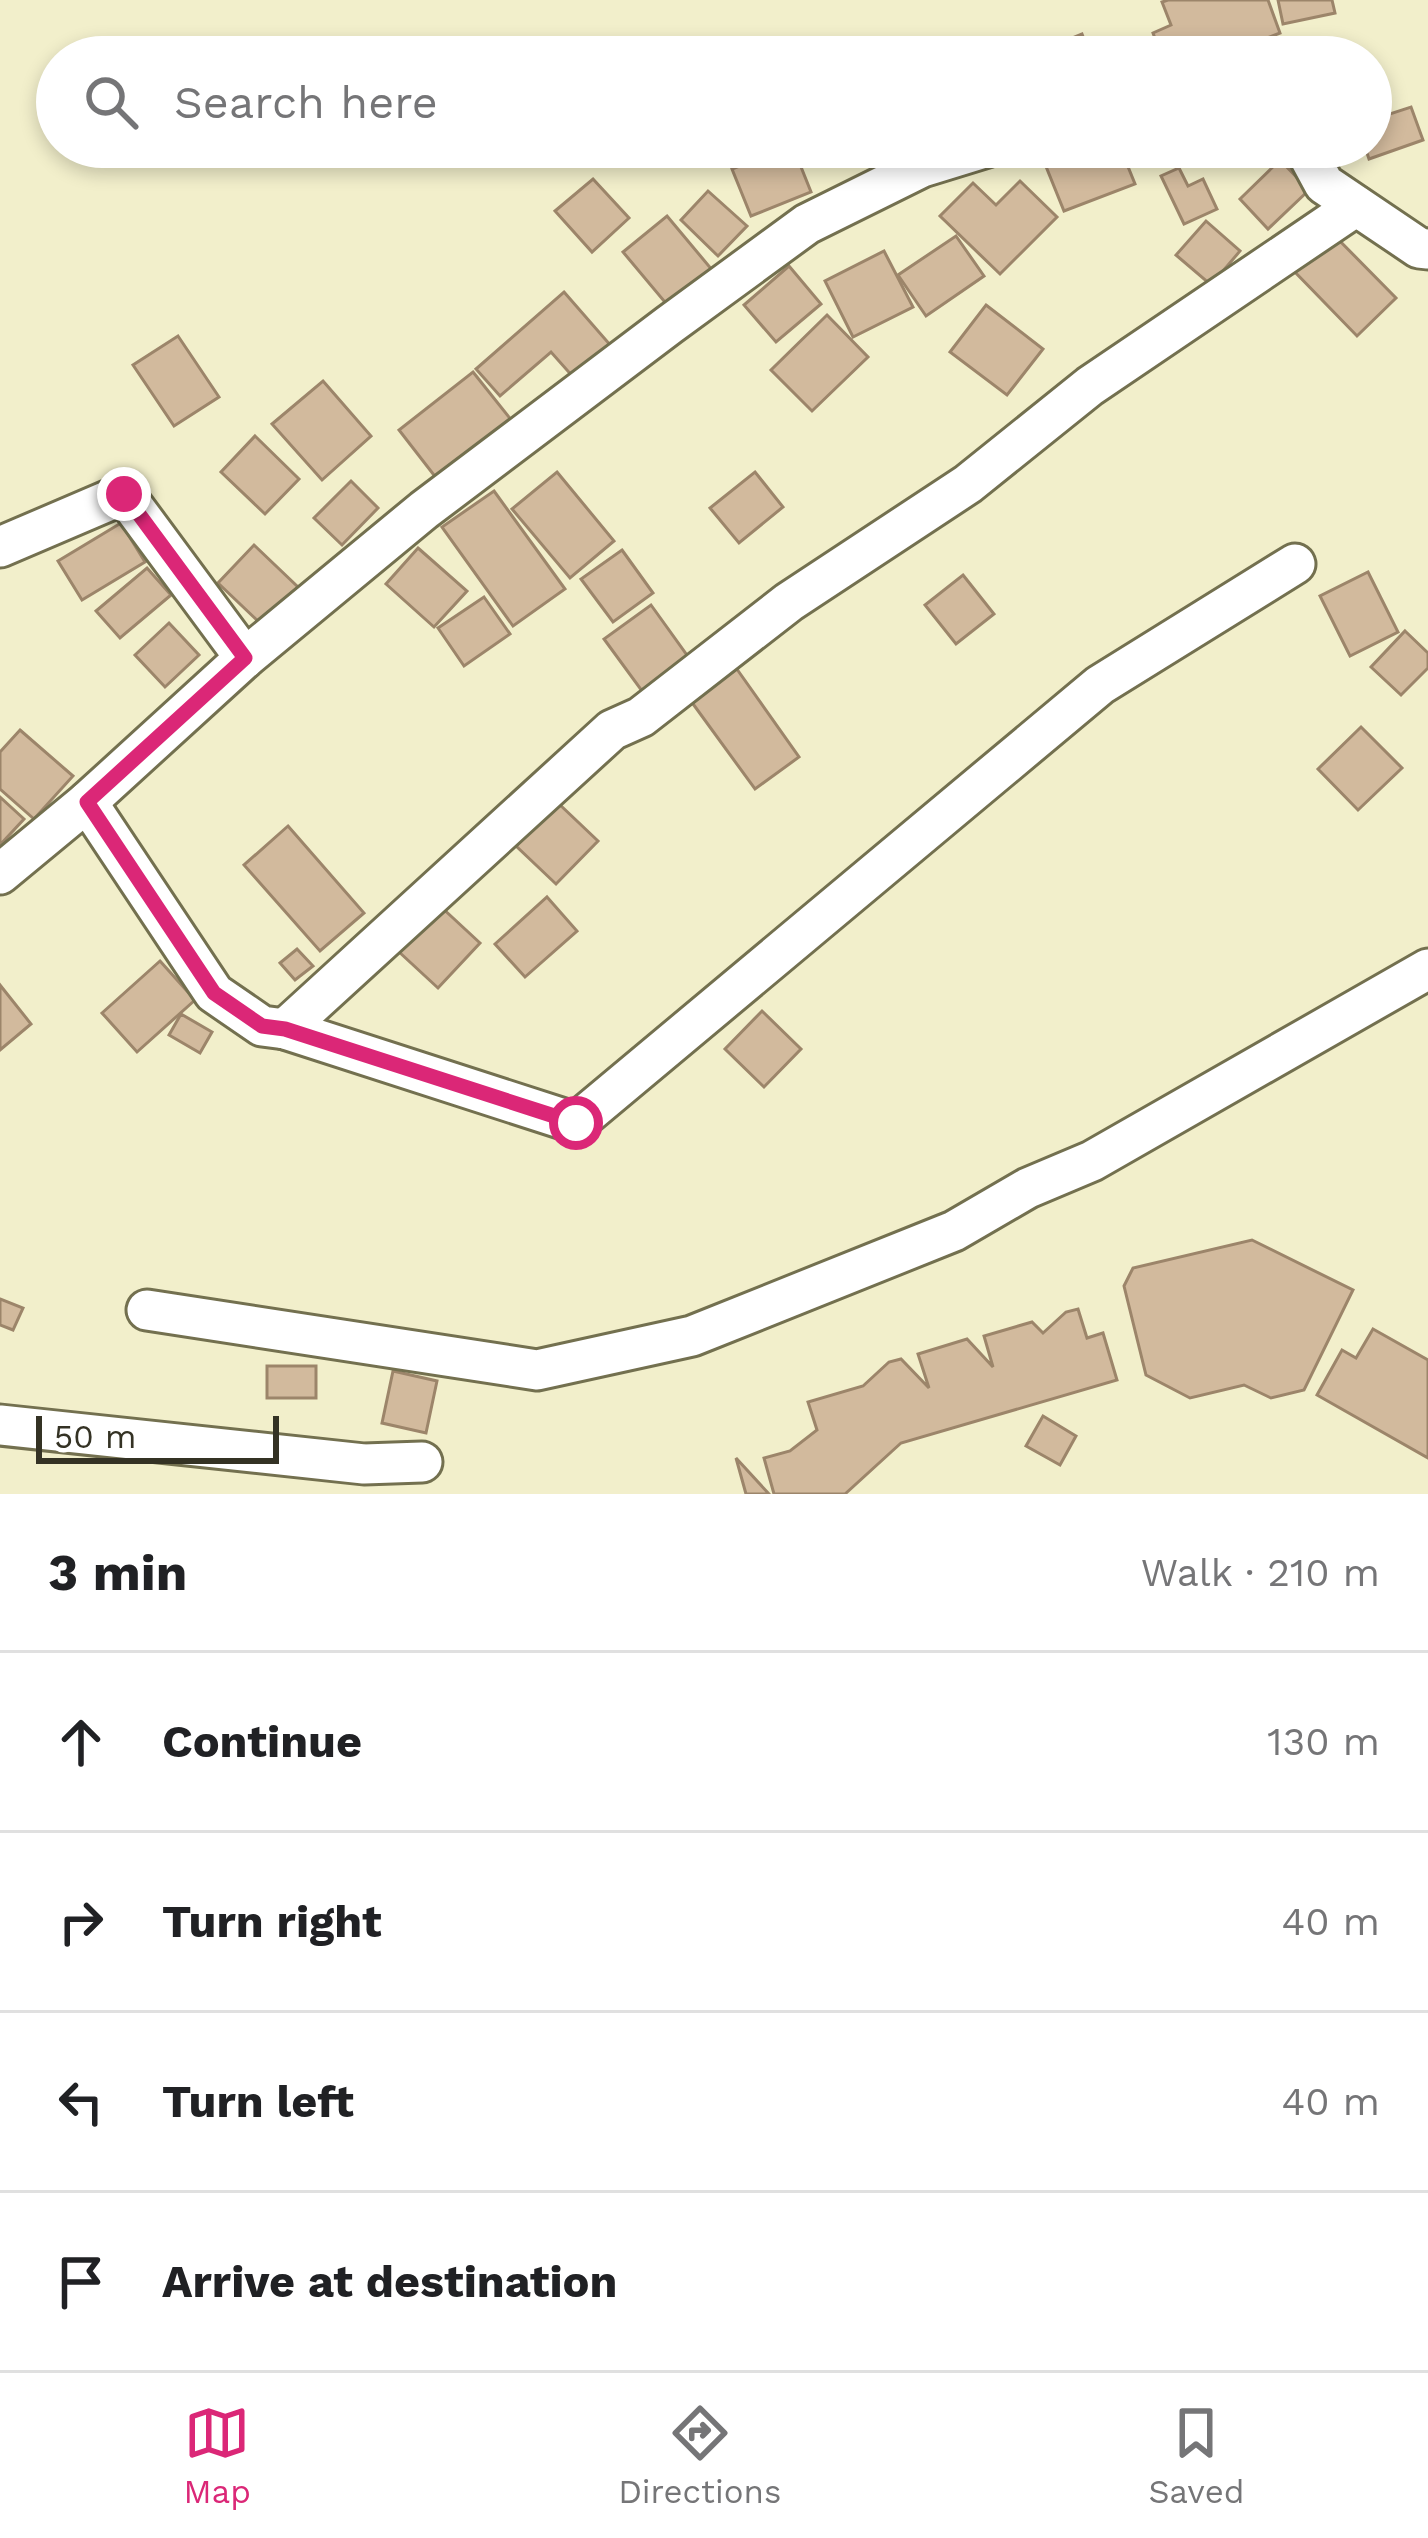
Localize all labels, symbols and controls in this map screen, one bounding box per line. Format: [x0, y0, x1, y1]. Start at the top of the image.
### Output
search box [36, 36, 1392, 168]
icon: search [78, 69, 144, 135]
text: Search here [174, 76, 438, 129]
route end [97, 467, 151, 521]
route start [549, 1096, 603, 1150]
scale bar [36, 1410, 279, 1463]
text: 50 m [54, 1417, 136, 1456]
text: 3 min [48, 1543, 187, 1602]
text: Walk · 210 m [1141, 1550, 1380, 1595]
icon: ahead [48, 1709, 114, 1775]
text: Continue [162, 1715, 362, 1768]
text: 130 m [1267, 1719, 1380, 1764]
icon: right [48, 1889, 114, 1955]
text: Turn right [162, 1895, 382, 1948]
text: 40 m [1281, 1899, 1380, 1944]
icon: left [48, 2069, 114, 2135]
text: Turn left [162, 2075, 354, 2128]
text: 40 m [1281, 2079, 1380, 2124]
icon: arrive [48, 2249, 114, 2315]
text: Arrive at destination [162, 2255, 617, 2308]
tab: Map [184, 2400, 251, 2511]
tab: Directions [618, 2400, 781, 2511]
tab: Saved [1149, 2400, 1244, 2511]

